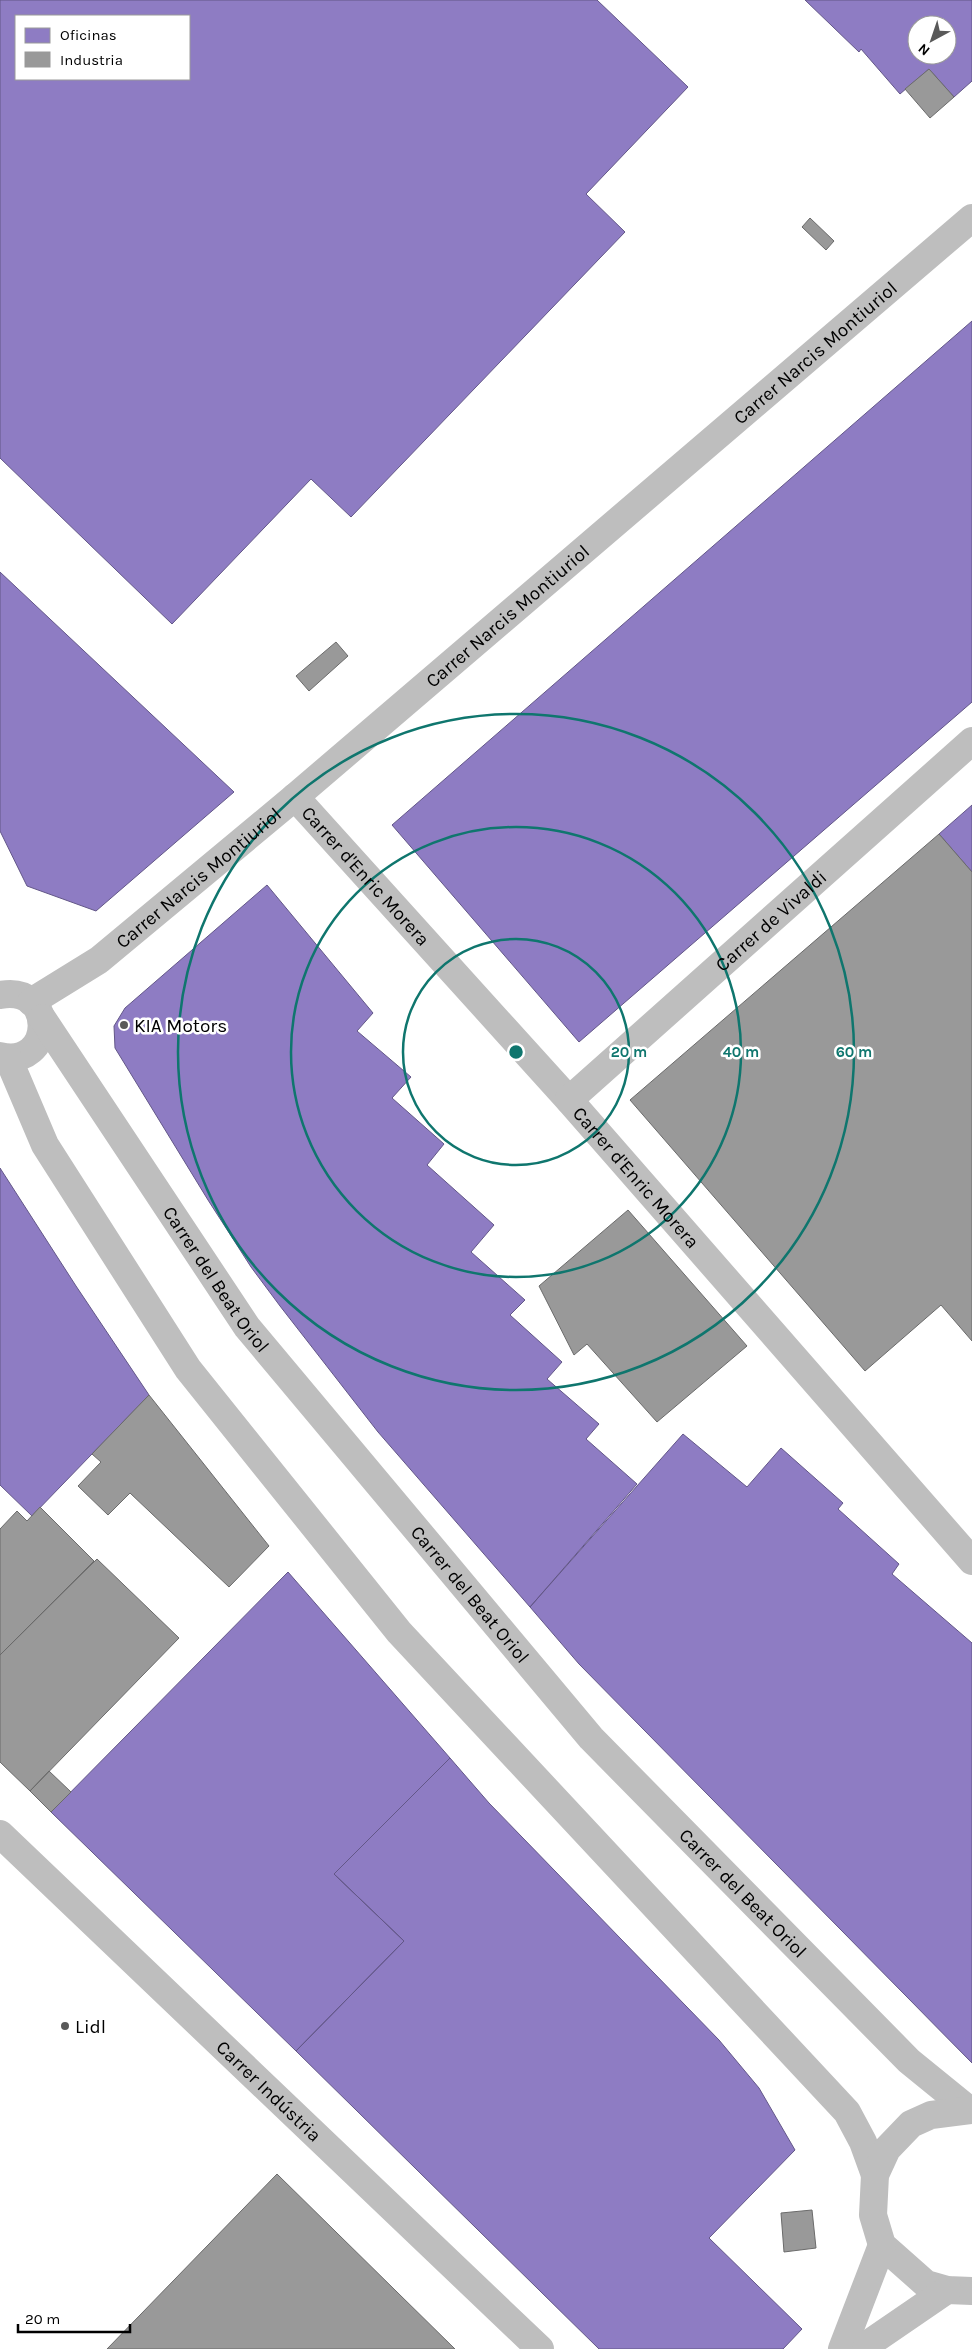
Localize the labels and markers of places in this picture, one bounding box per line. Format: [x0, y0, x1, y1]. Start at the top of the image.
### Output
place label: KIA Motors [134, 1015, 227, 1037]
marker: KIA Motors [118, 1019, 130, 1031]
centre of rings [507, 1043, 525, 1061]
place label: Lidl [75, 2016, 106, 2038]
marker: Lidl [59, 2020, 71, 2032]

